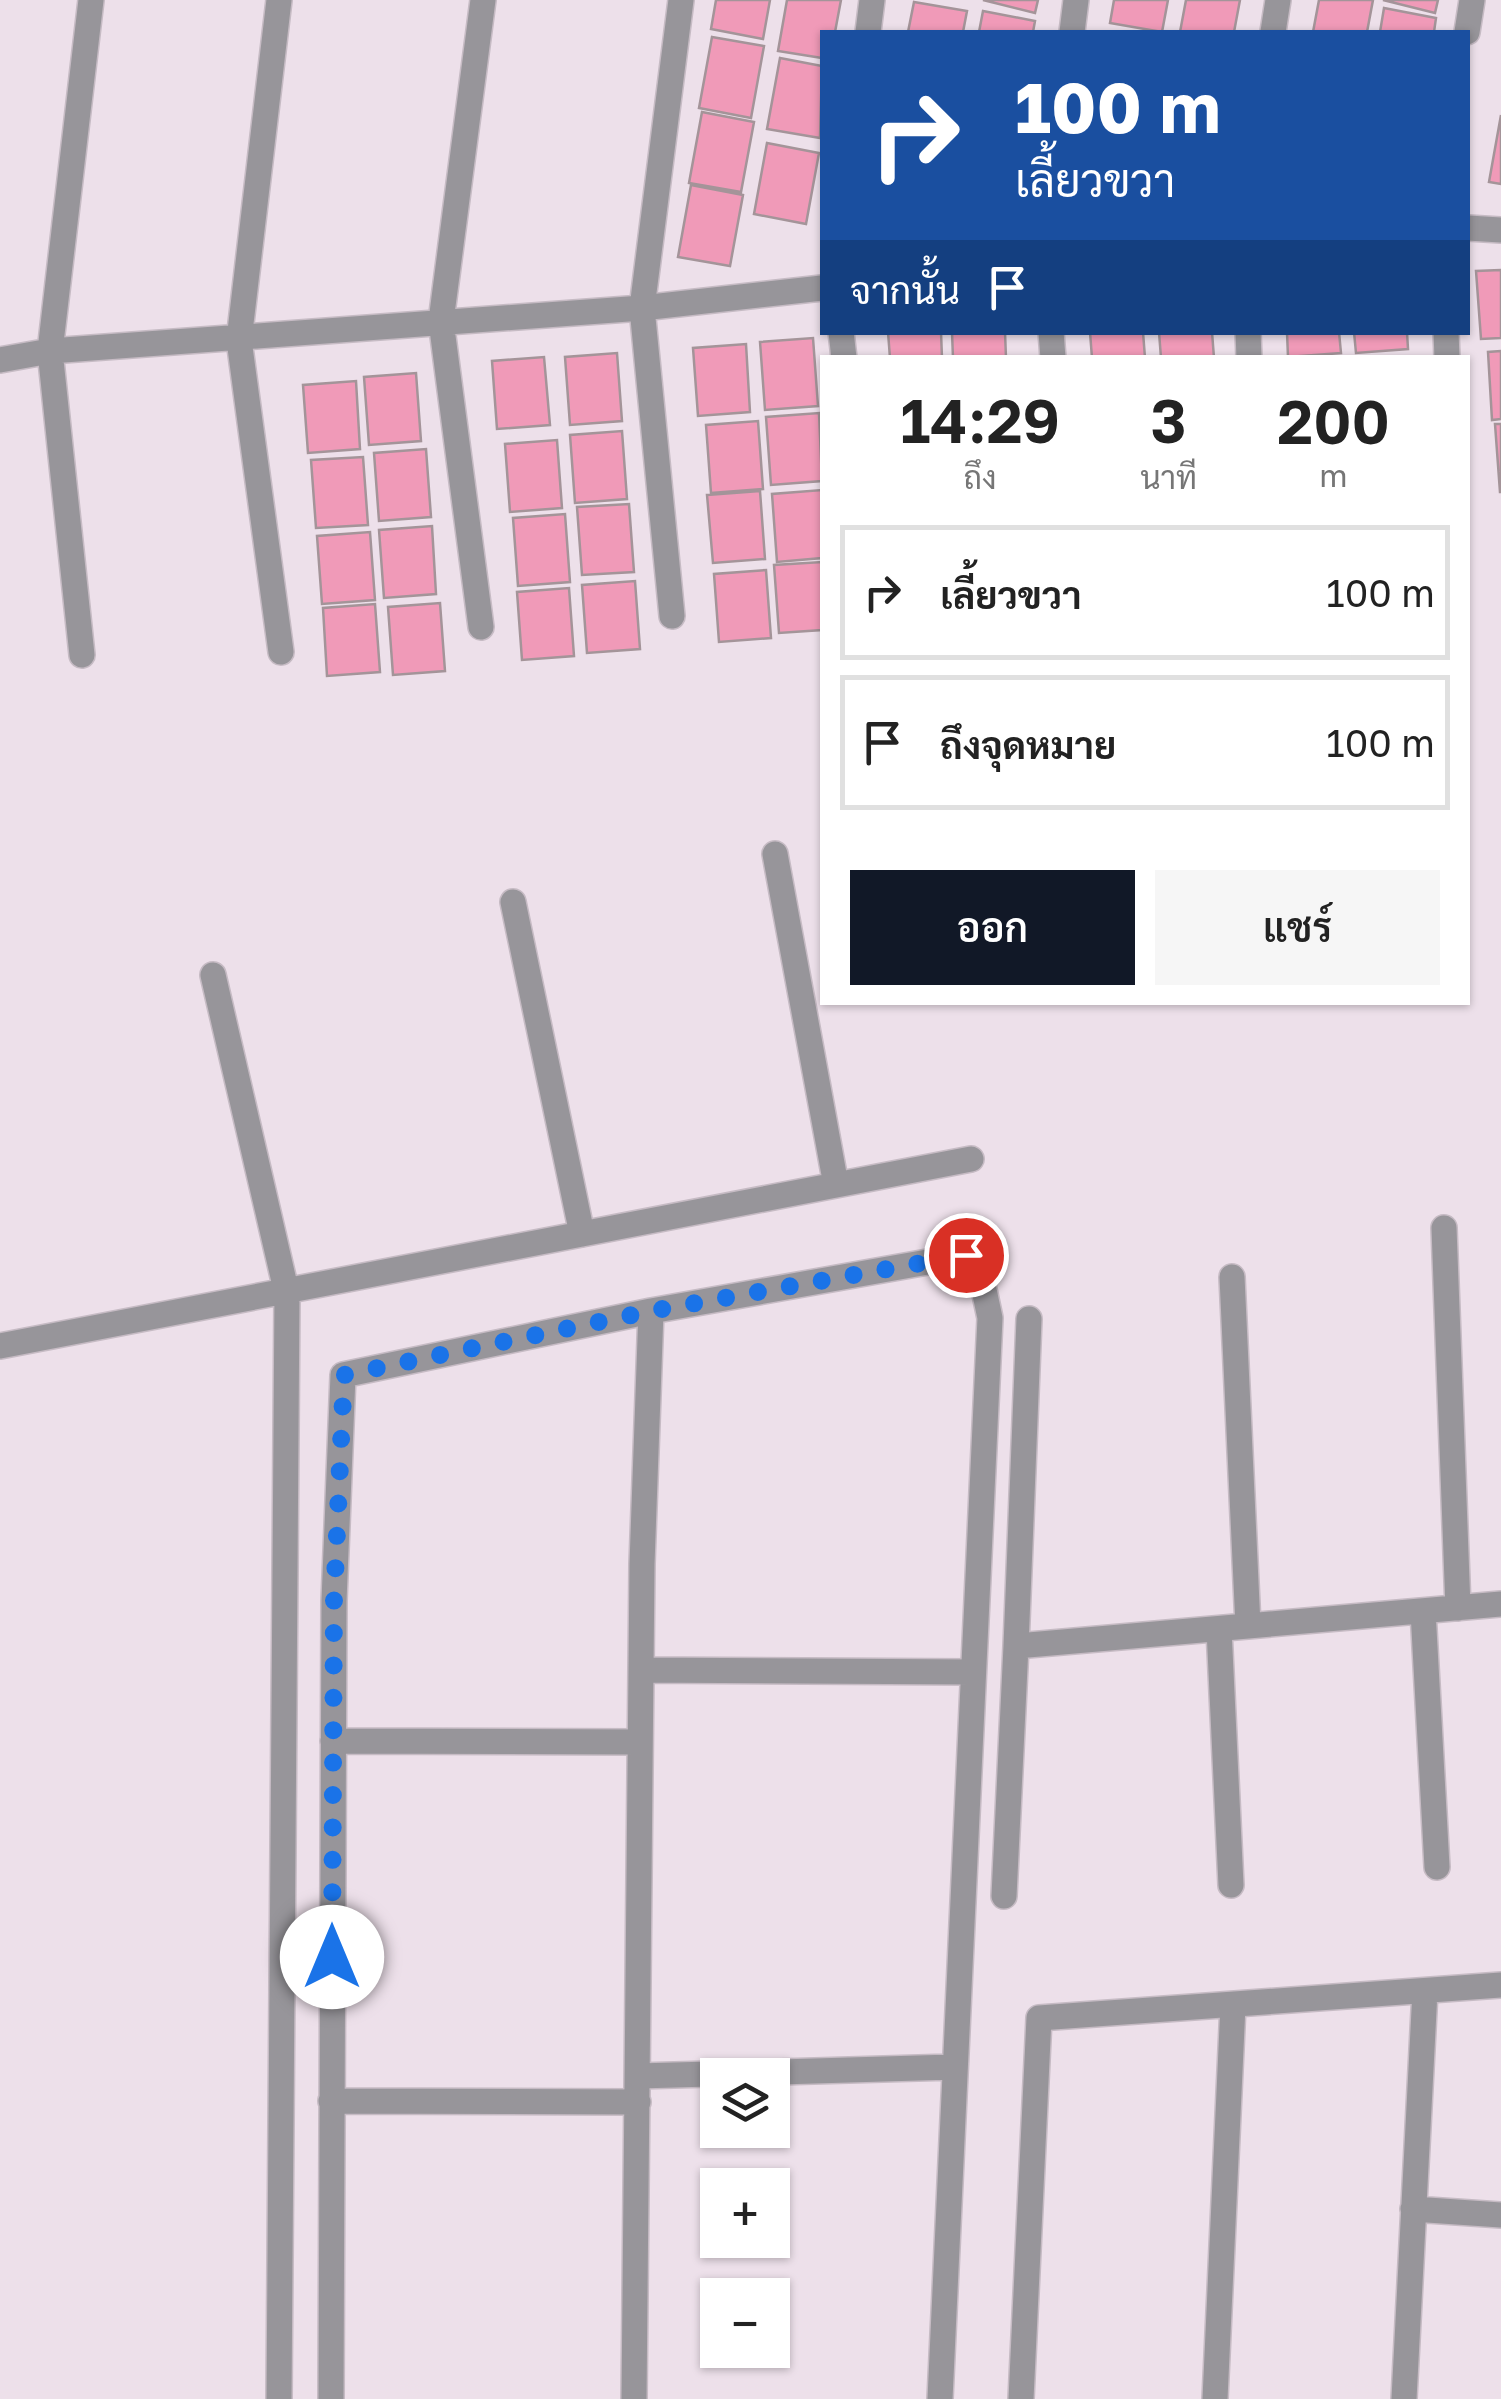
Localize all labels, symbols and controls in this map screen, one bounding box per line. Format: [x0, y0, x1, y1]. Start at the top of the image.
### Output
text: 100 m [1015, 64, 1221, 148]
icon: right [850, 70, 980, 200]
text: เลี้ยวขวา [1015, 153, 1175, 207]
icon: arrive [980, 260, 1035, 315]
text: จากนั้น [850, 267, 960, 312]
text: 14:29 [900, 384, 1060, 456]
text: 3 [1151, 384, 1187, 456]
text: 200 [1277, 385, 1390, 457]
text: m [1319, 456, 1348, 494]
text: ถึง [964, 458, 997, 496]
text: นาที [1140, 458, 1197, 496]
icon: right [855, 565, 910, 620]
text: 100 m [1326, 570, 1435, 615]
text: เลี้ยวขวา [940, 572, 1082, 617]
icon: arrive [855, 715, 910, 770]
text: 100 m [1326, 720, 1435, 765]
text: ถึงจุดหมาย [940, 722, 1116, 767]
button: ออก [850, 870, 1135, 985]
button: แชร์ [1155, 870, 1440, 985]
pin [924, 1213, 1009, 1298]
icon: arrive [939, 1228, 994, 1283]
position arrow [280, 1905, 384, 2009]
map controls [700, 2058, 790, 2368]
button: layers [700, 2058, 790, 2148]
button: + [700, 2168, 790, 2258]
button: − [700, 2278, 790, 2368]

